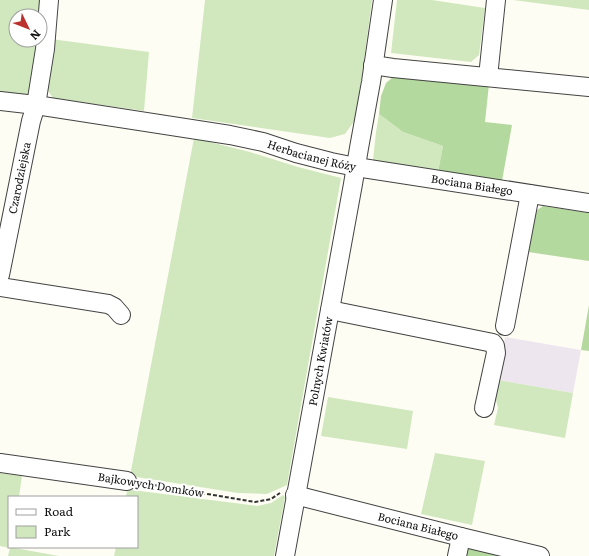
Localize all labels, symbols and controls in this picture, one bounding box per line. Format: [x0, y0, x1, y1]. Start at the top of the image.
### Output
north arrow [8, 8, 48, 48]
text: N [27, 27, 45, 44]
street label: Herbacianej Róży [265, 135, 359, 174]
street label: Czarodziejska [4, 140, 34, 215]
street label: Bociana Białego [430, 170, 514, 198]
street label: Polnych Kwiatów [304, 314, 336, 407]
street label: Bajkowych Domków [97, 468, 206, 500]
legend [8, 496, 138, 548]
text: Road [44, 502, 74, 520]
street label: Bociana Białego [376, 507, 460, 543]
text: Park [44, 522, 71, 540]

